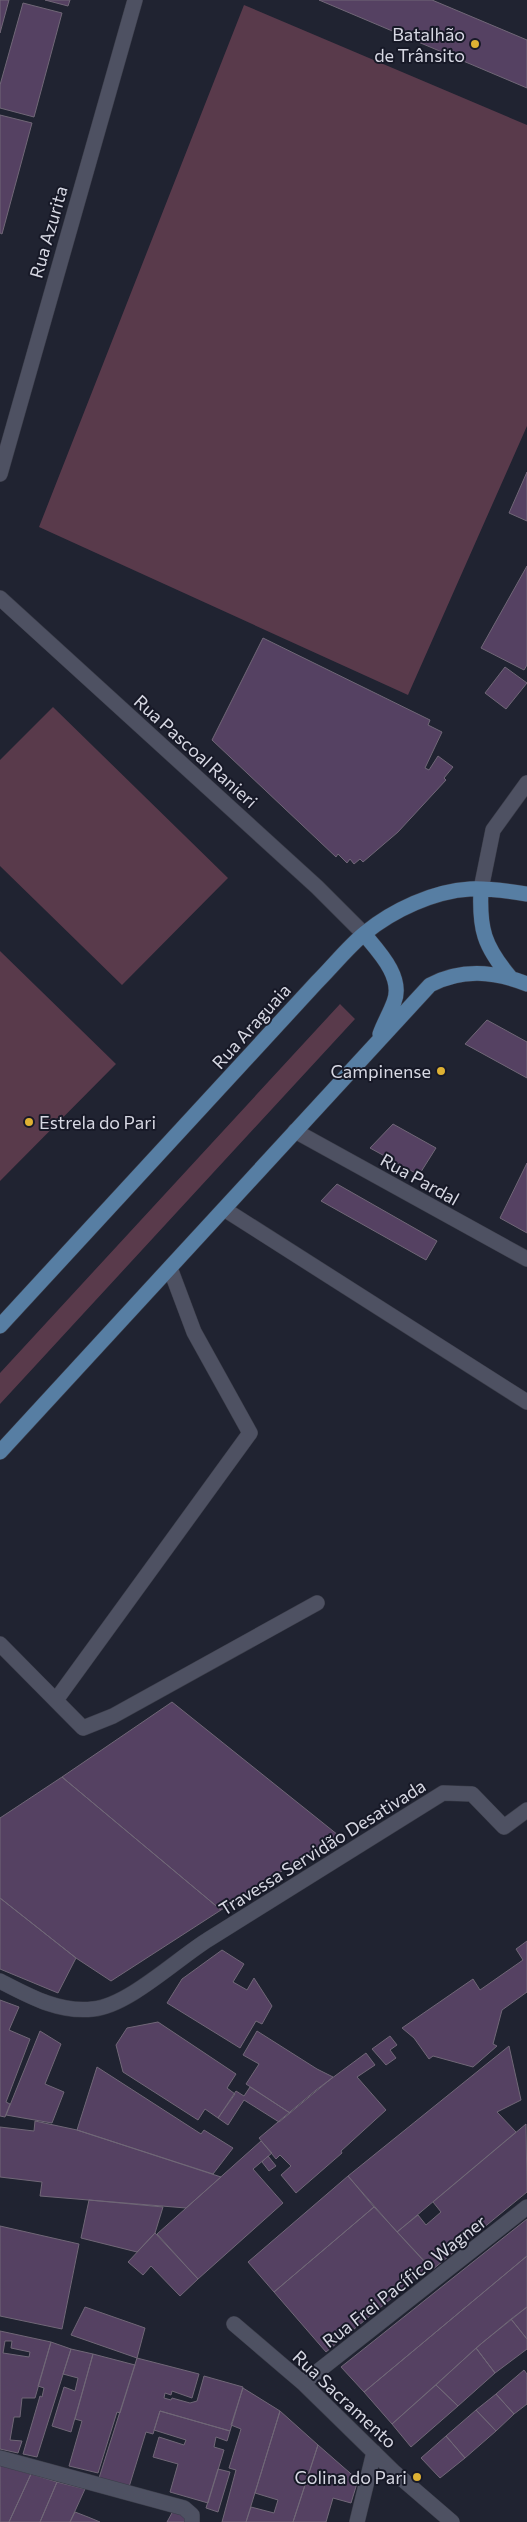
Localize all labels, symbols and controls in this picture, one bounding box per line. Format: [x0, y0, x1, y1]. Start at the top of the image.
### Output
place label: Batalhão de Trânsito [374, 23, 465, 66]
marker: Batalhão de Trânsito [469, 38, 481, 50]
street label: Rua Azurita [24, 183, 72, 281]
street label: Rua Pascoal Ranieri [130, 690, 262, 812]
street label: Rua Araguaia [207, 979, 295, 1073]
place label: Campinense [330, 1060, 431, 1082]
marker: Campinense [435, 1065, 447, 1077]
place label: Estrela do Pari [39, 1111, 156, 1133]
marker: Estrela do Pari [23, 1116, 35, 1128]
street label: Rua Pardal [377, 1148, 463, 1210]
street label: Travessa Servidão Desativada [215, 1774, 429, 1920]
street label: Rua Frei Pacífico Wagner [318, 2210, 490, 2352]
street label: Rua Sacramento [289, 2345, 401, 2453]
place label: Colina do Pari [294, 2466, 407, 2488]
marker: Colina do Pari [411, 2471, 423, 2483]

